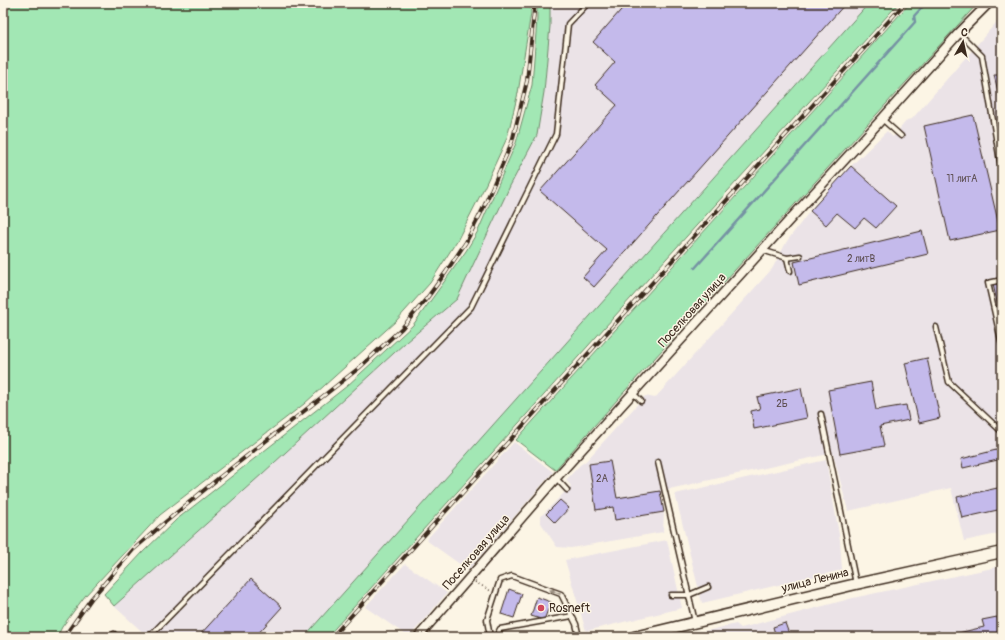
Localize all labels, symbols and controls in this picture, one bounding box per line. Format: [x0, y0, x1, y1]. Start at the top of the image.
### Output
north arrow [943, 22, 983, 62]
text: С [960, 26, 969, 40]
house number: 11 литА [946, 173, 978, 185]
house number: 2 литВ [847, 253, 875, 265]
street label: Поселковая улица [655, 270, 730, 350]
house number: 2Б [776, 398, 788, 410]
house number: 2А [596, 473, 609, 485]
street label: Поселковая улица [440, 512, 513, 593]
street label: улица Ленина [779, 565, 851, 596]
one-way arrow [550, 589, 561, 595]
place label: Rosneft [549, 601, 590, 616]
marker: Rosneft [536, 603, 546, 613]

